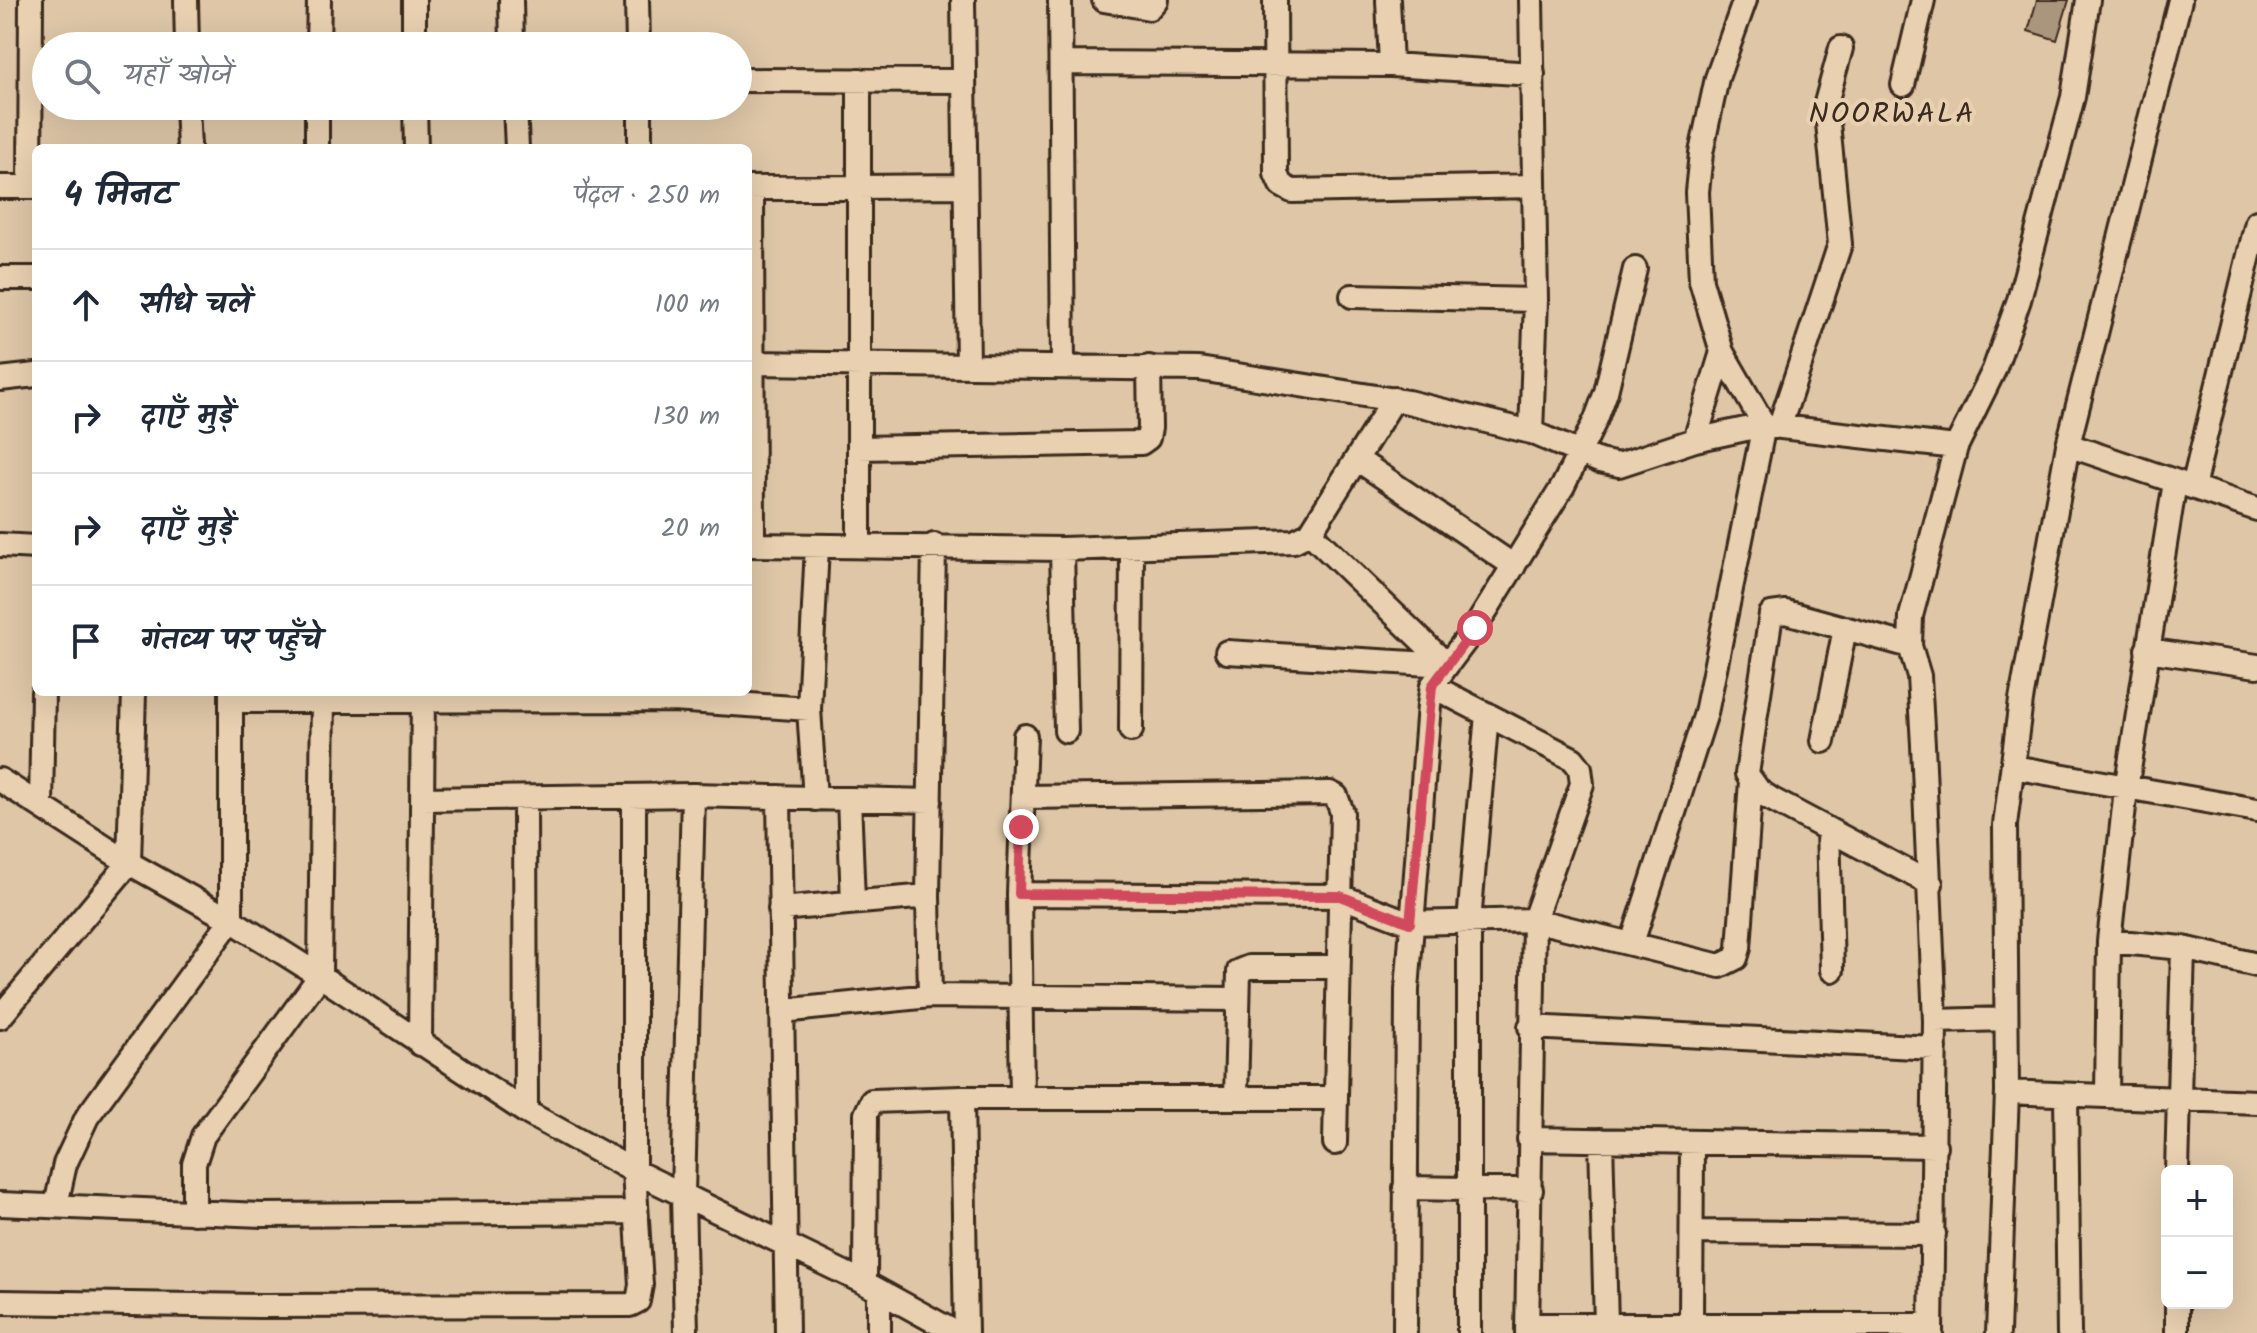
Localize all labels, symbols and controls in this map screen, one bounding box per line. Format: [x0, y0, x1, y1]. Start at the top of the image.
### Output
search box [32, 32, 752, 120]
text: यहाँ खोजें [124, 52, 232, 100]
icon: search [60, 54, 104, 98]
district label: NOORWALA [1809, 91, 1975, 139]
text: 4 मिनट [64, 169, 173, 223]
text: पैदल · 250 m [574, 175, 720, 217]
text: सीधे चलें [140, 281, 250, 329]
icon: ahead [64, 283, 108, 327]
text: 100 m [655, 284, 720, 326]
text: दाएँ मुड़ें [140, 393, 234, 441]
icon: right [64, 395, 108, 439]
text: 130 m [653, 396, 720, 438]
text: दाएँ मुड़ें [140, 505, 234, 553]
icon: right [64, 507, 108, 551]
text: 20 m [661, 508, 720, 550]
route start [1457, 610, 1493, 646]
text: गंतव्य पर पहुँचे [140, 617, 321, 665]
icon: arrive [64, 619, 108, 663]
route end [1003, 809, 1039, 845]
map controls [2161, 1165, 2233, 1309]
button: + [2161, 1165, 2233, 1237]
button: − [2161, 1237, 2233, 1309]

